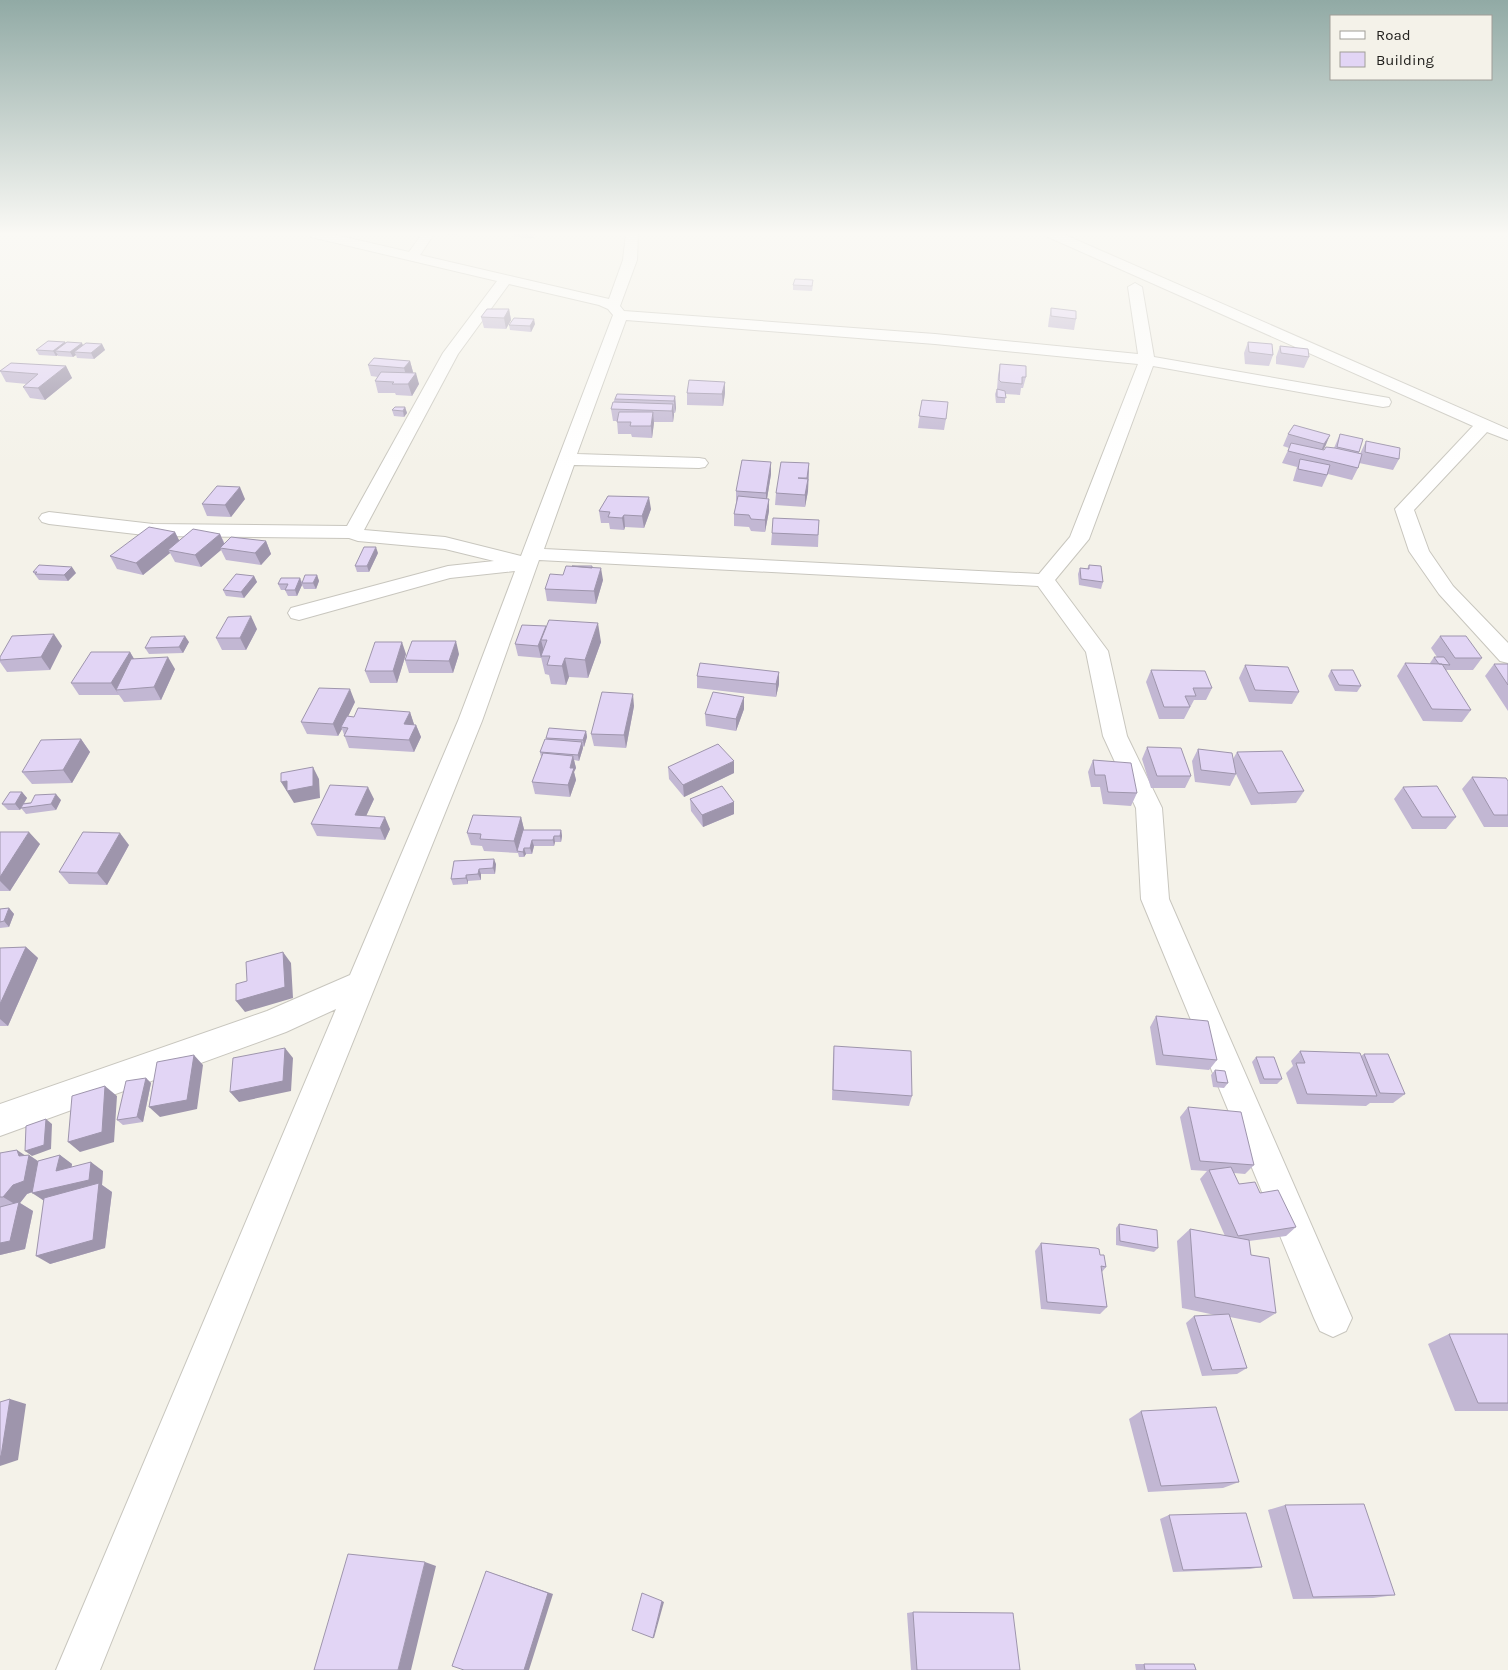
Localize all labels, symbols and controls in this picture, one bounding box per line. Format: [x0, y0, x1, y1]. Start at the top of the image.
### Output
legend [1330, 15, 1493, 80]
text: Road [1376, 26, 1411, 44]
text: Building [1376, 51, 1434, 69]

